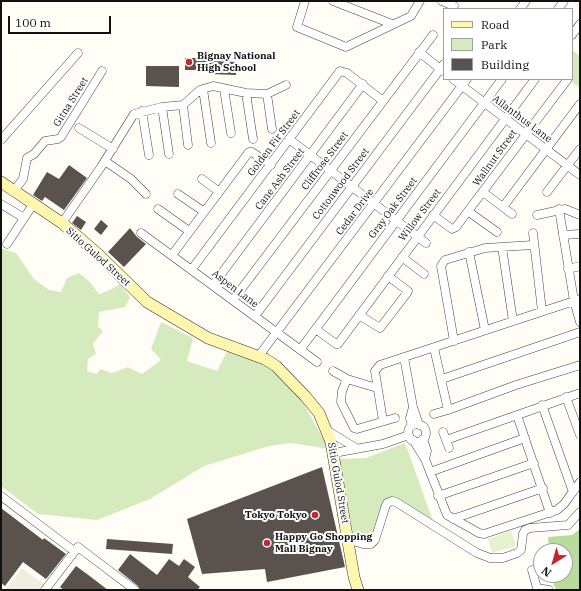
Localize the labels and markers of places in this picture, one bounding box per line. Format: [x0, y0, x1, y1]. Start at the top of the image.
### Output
place label: Bignay National High School [197, 50, 276, 74]
marker: Bignay National High School [184, 57, 194, 67]
place label: Tokyo Tokyo [245, 509, 307, 521]
marker: Tokyo Tokyo [310, 510, 320, 520]
place label: Happy Go Shopping Mall Bignay [275, 531, 372, 554]
marker: Happy Go Shopping Mall Bignay [262, 538, 272, 548]

